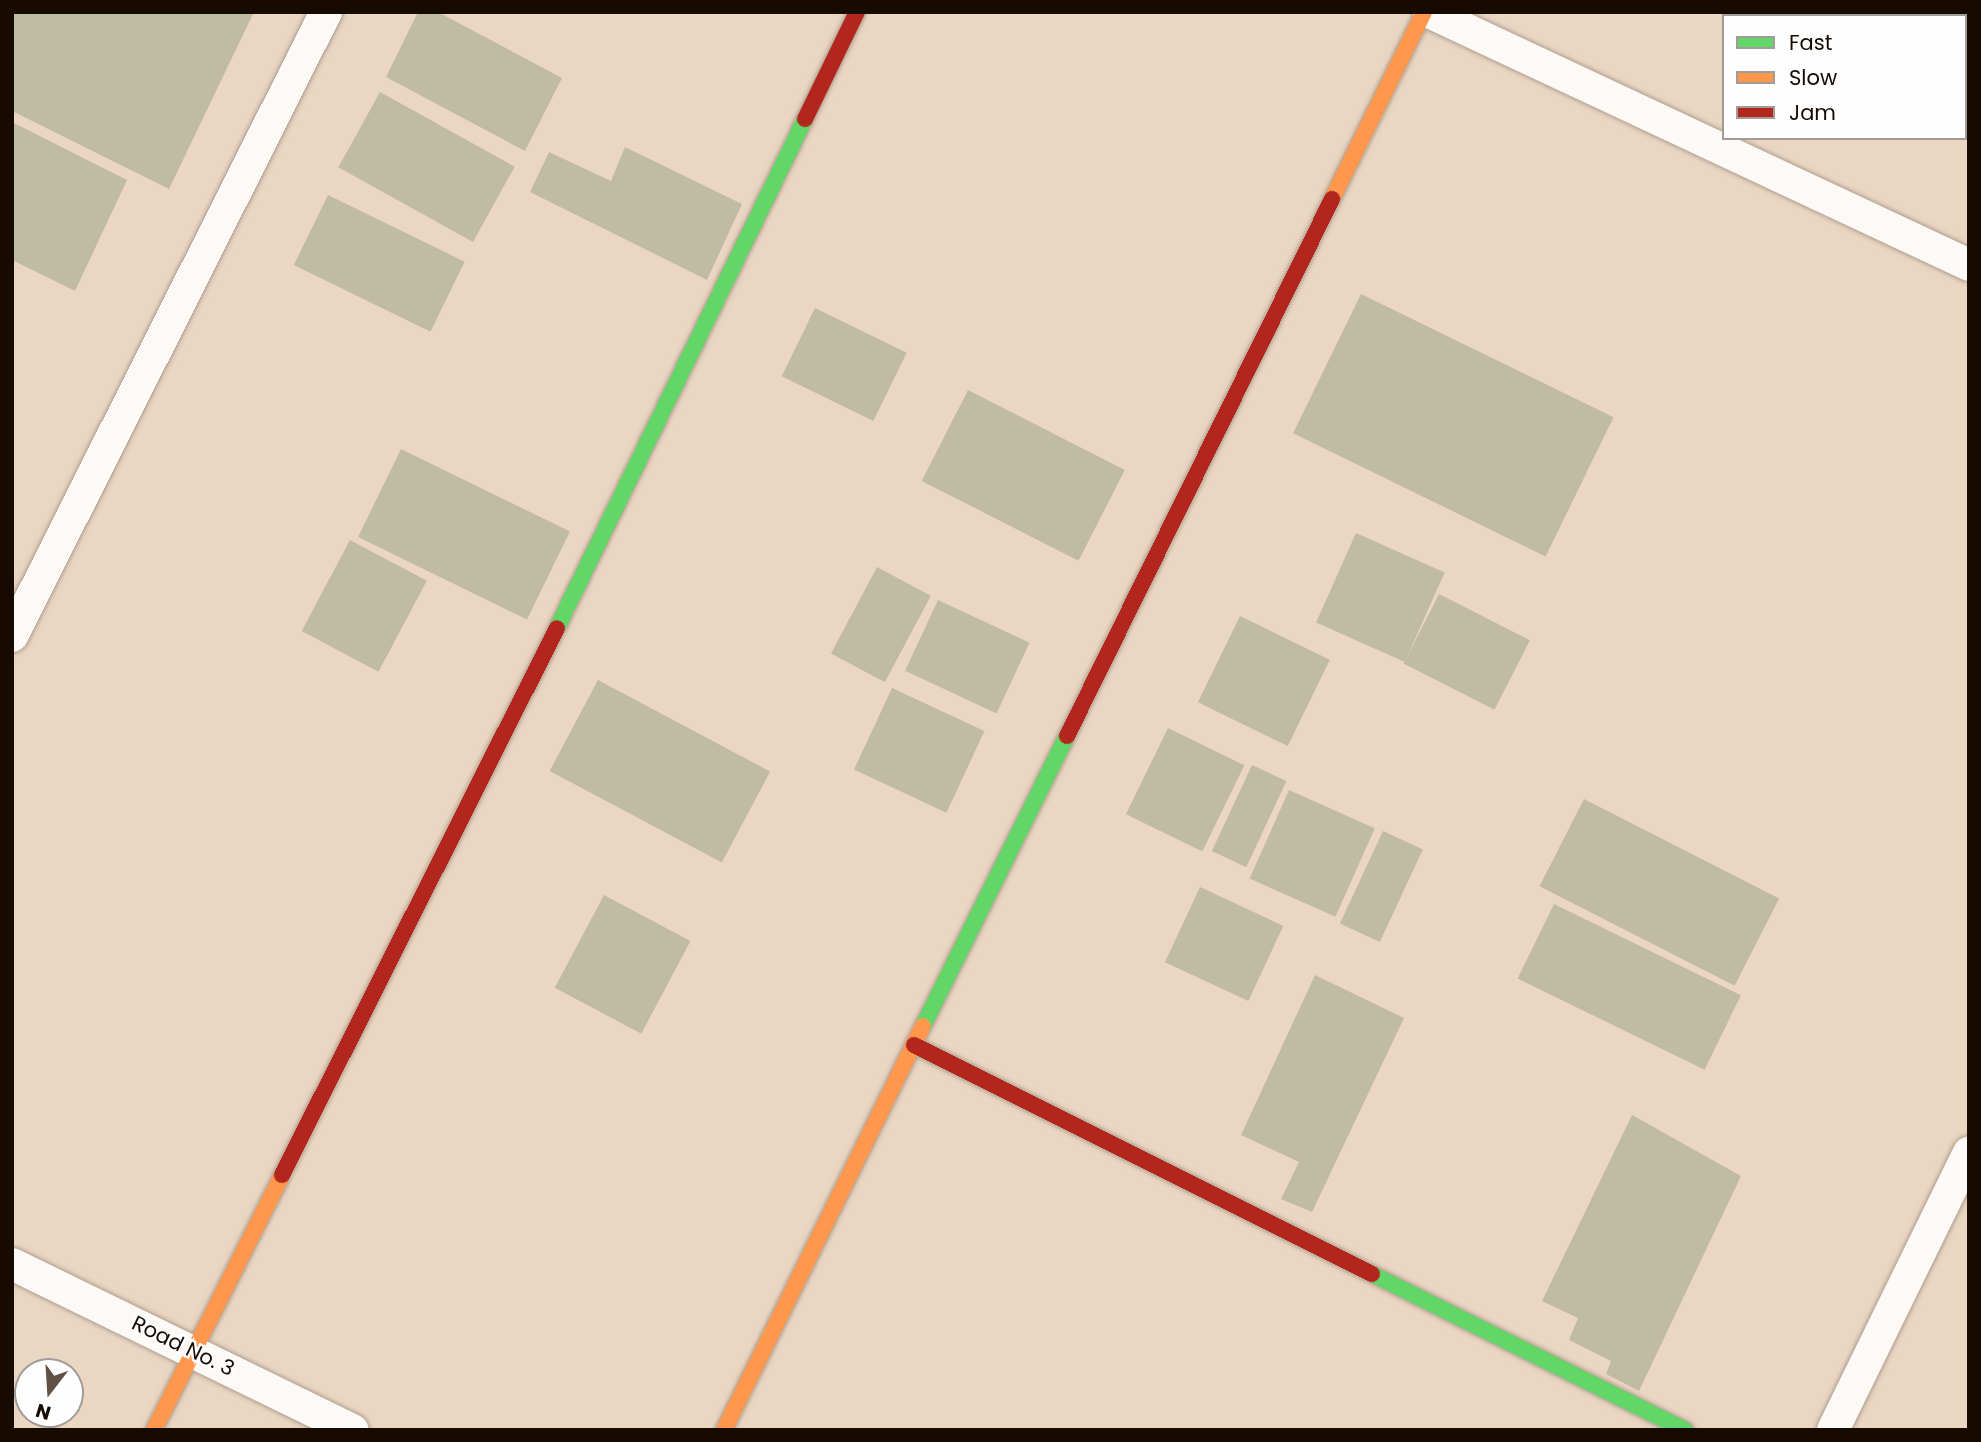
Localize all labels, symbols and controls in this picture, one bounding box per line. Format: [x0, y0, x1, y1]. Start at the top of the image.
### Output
legend [1722, 14, 1967, 140]
text: Fast [1789, 28, 1832, 57]
text: Slow [1789, 63, 1837, 92]
text: Jam [1789, 98, 1836, 127]
street label: Road No. 3 [128, 1310, 238, 1382]
north arrow [14, 1358, 84, 1428]
text: N [33, 1397, 54, 1427]

